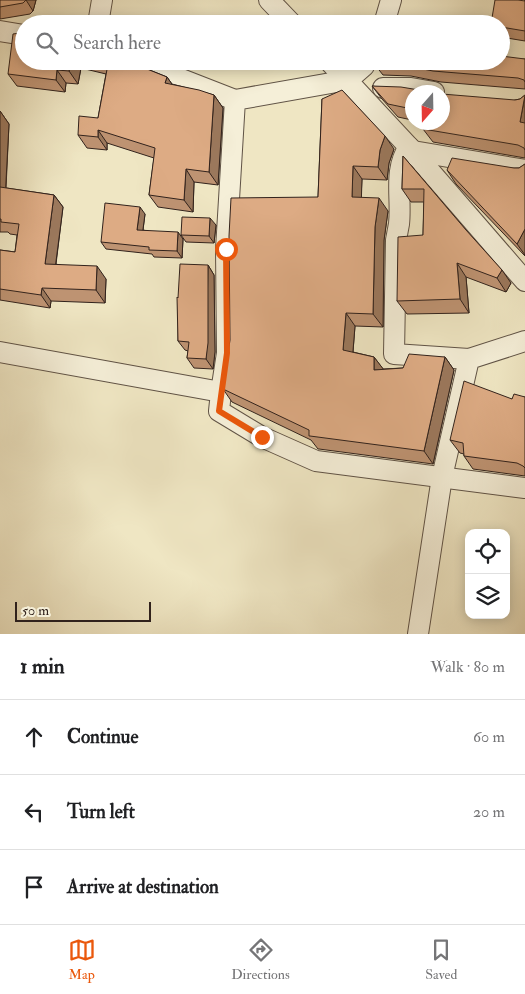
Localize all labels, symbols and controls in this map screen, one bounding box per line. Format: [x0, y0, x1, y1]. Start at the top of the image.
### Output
search box [15, 15, 510, 70]
icon: search [33, 29, 61, 57]
text: Search here [73, 31, 161, 55]
north arrow [405, 85, 450, 130]
route start [215, 238, 238, 261]
route end [251, 426, 274, 449]
map controls [465, 529, 510, 619]
button: locate [465, 529, 510, 574]
button: layers [465, 574, 510, 619]
scale bar [15, 599, 151, 622]
text: 50 m [22, 602, 49, 619]
text: 1 min [20, 653, 65, 680]
text: Walk · 80 m [430, 657, 505, 677]
icon: ahead [20, 723, 48, 751]
text: Continue [67, 725, 138, 749]
text: 60 m [473, 727, 505, 747]
icon: left [20, 798, 48, 826]
text: Turn left [67, 800, 135, 824]
text: 20 m [473, 802, 505, 822]
icon: arrive [20, 873, 48, 901]
text: Arrive at destination [67, 875, 219, 899]
tab: Map [68, 936, 96, 983]
tab: Directions [231, 936, 290, 983]
tab: Saved [425, 936, 457, 983]

